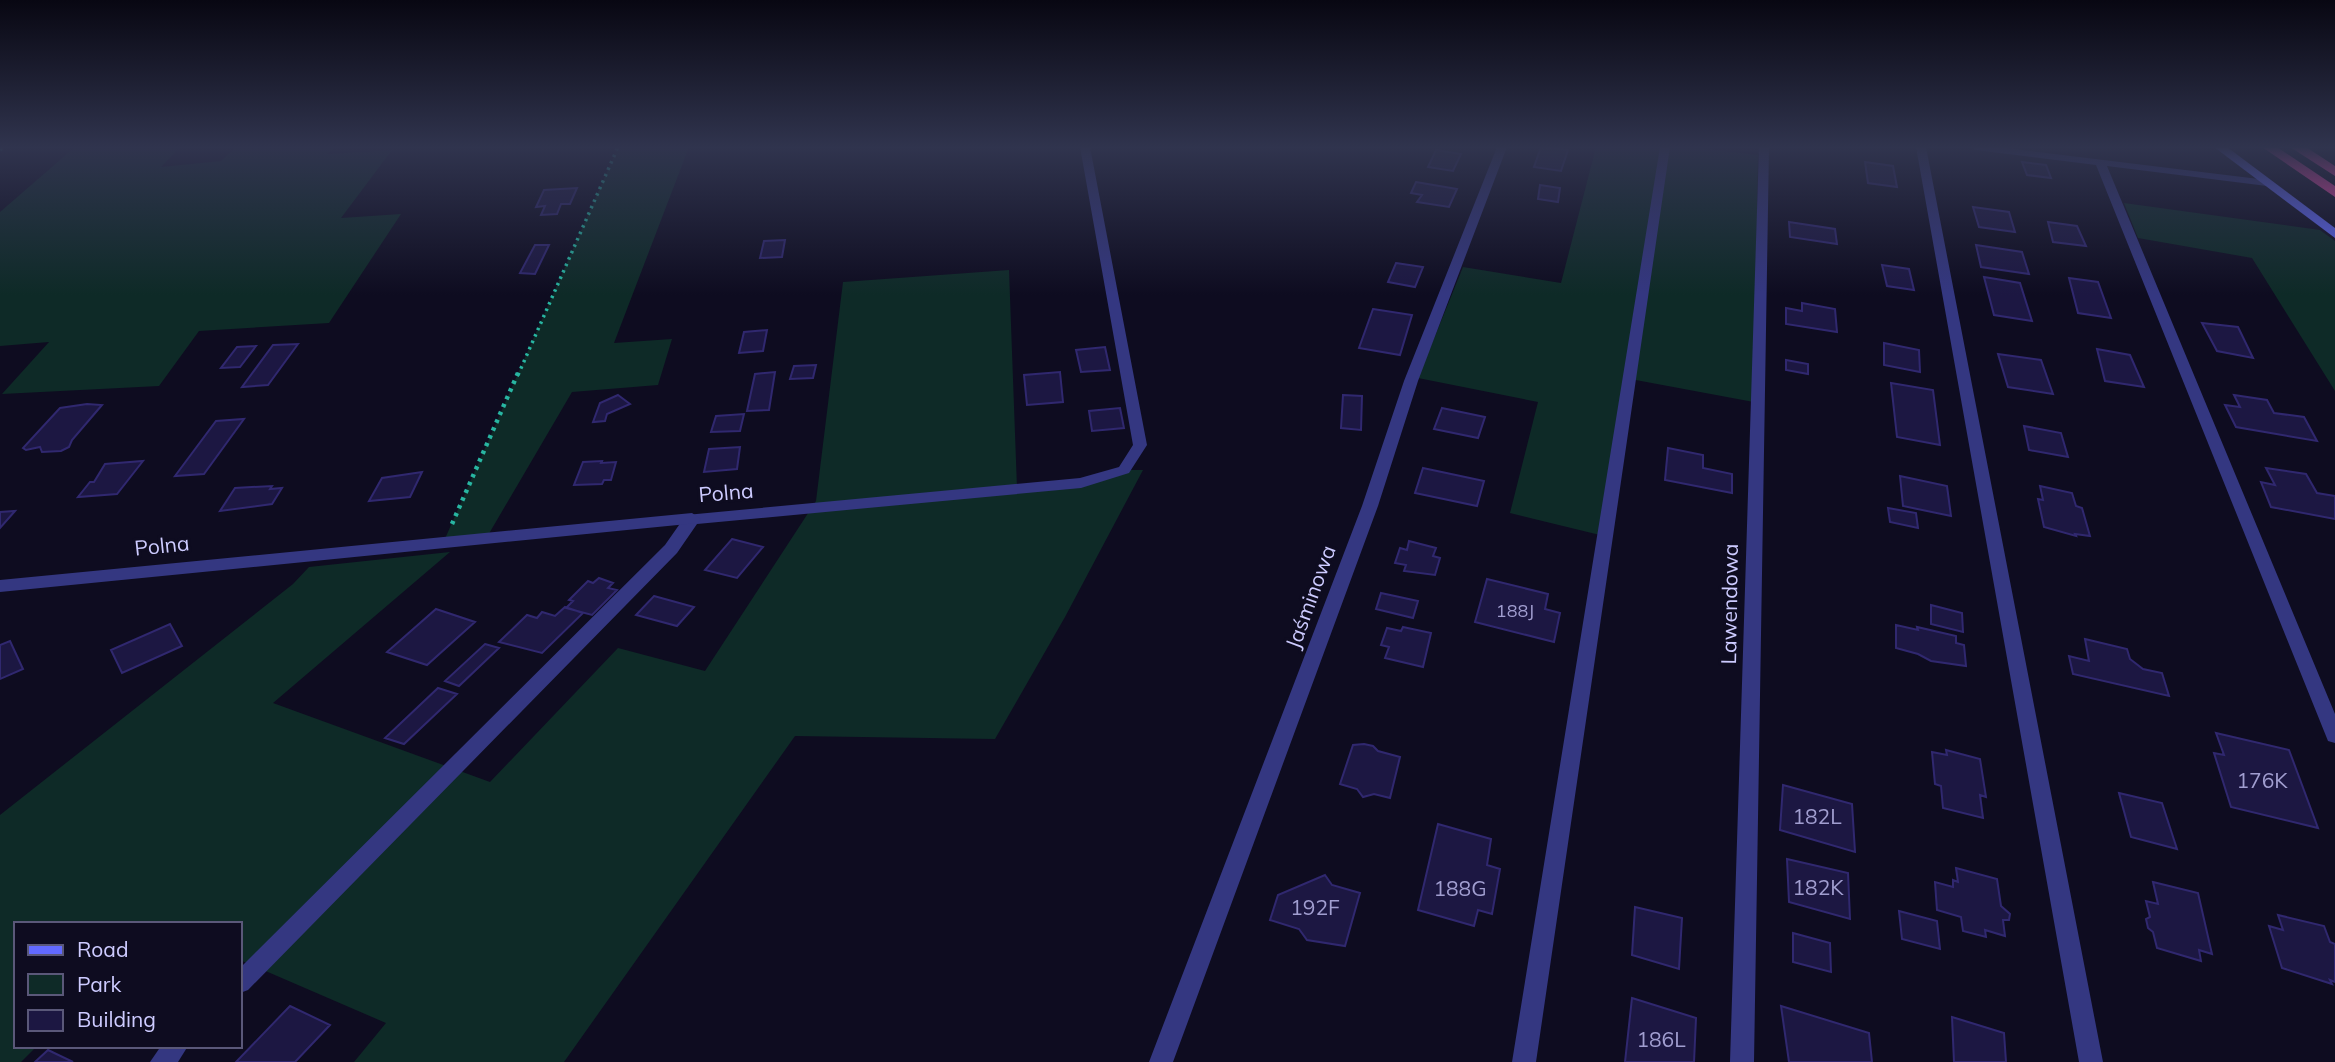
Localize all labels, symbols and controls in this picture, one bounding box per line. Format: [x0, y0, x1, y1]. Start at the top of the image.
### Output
street label: Polna [697, 477, 754, 507]
street label: Polna [133, 529, 191, 561]
street label: Jaśminowa [1279, 541, 1341, 652]
street label: Lawendowa [1715, 543, 1743, 665]
house number: 188J [1496, 599, 1534, 622]
house number: 176K [2236, 767, 2288, 793]
house number: 182L [1792, 803, 1842, 829]
house number: 182K [1792, 874, 1844, 900]
house number: 188G [1433, 875, 1487, 901]
house number: 192F [1290, 894, 1340, 920]
legend [14, 922, 242, 1048]
text: Road [77, 936, 128, 962]
text: Park [77, 971, 121, 997]
text: Building [77, 1006, 156, 1032]
house number: 186L [1636, 1026, 1686, 1052]

